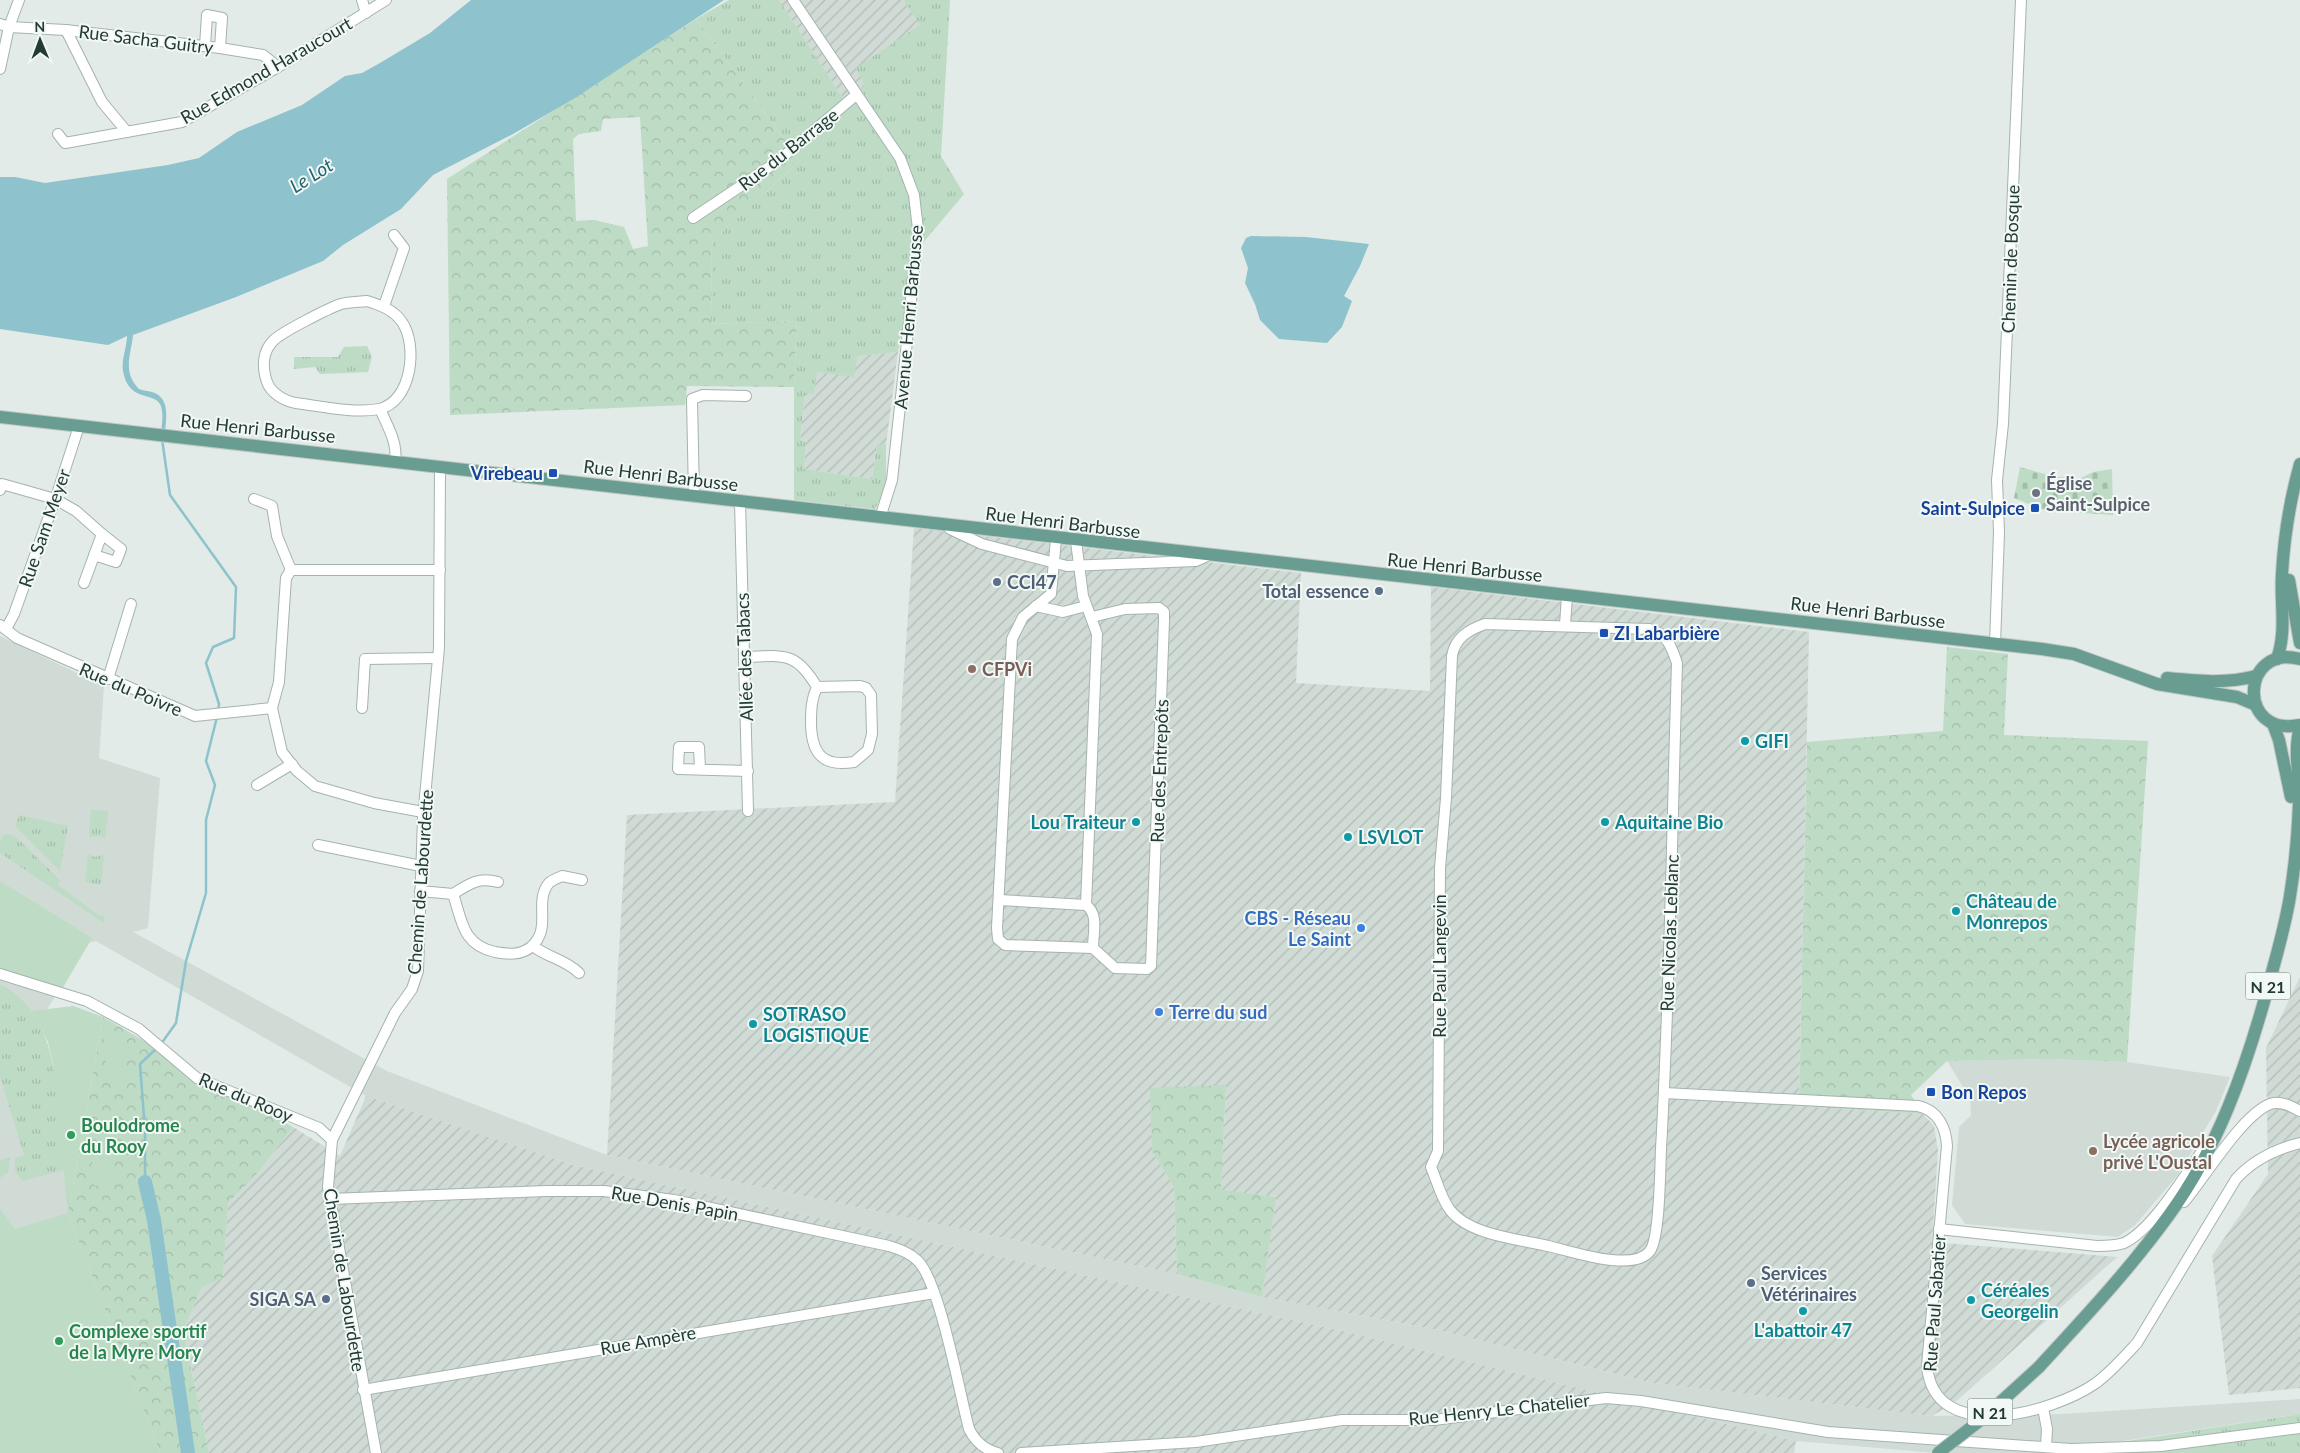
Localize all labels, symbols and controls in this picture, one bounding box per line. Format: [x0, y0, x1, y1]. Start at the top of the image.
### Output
street label: Rue Edmond Haraucourt [176, 12, 356, 128]
north arrow [15, 15, 65, 65]
text: N [34, 18, 45, 35]
street label: Rue Sacha Guitry [77, 20, 215, 58]
street label: Rue du Barrage [734, 103, 842, 195]
water label: Le Lot [285, 153, 337, 197]
street label: Chemin de Bosque [1996, 184, 2024, 334]
street label: Avenue Henri Barbusse [889, 224, 927, 410]
street label: Rue Henri Barbusse [179, 409, 337, 447]
street label: Rue Henri Barbusse [582, 455, 740, 495]
place label: Virebeau [470, 462, 543, 484]
street label: Rue Sam Meyer [13, 465, 75, 590]
marker: Virebeau [547, 467, 559, 479]
place label: Église Saint-Sulpice [2046, 472, 2151, 515]
marker: Église Saint-Sulpice [2030, 487, 2042, 499]
place label: Saint-Sulpice [1921, 497, 2025, 519]
street label: Rue Henri Barbusse [984, 502, 1142, 542]
marker: Saint-Sulpice [2029, 502, 2041, 514]
street label: Rue Henri Barbusse [1386, 548, 1544, 586]
place label: CCI47 [1007, 571, 1057, 593]
marker: CCI47 [991, 576, 1003, 588]
place label: Total essence [1262, 580, 1369, 602]
marker: Total essence [1373, 585, 1385, 597]
street label: Allée des Tabacs [731, 592, 757, 722]
street label: Rue Henri Barbusse [1789, 592, 1947, 632]
place label: ZI Labarbière [1614, 622, 1720, 644]
marker: ZI Labarbière [1598, 627, 1610, 639]
street label: Rue du Poivre [76, 657, 186, 721]
place label: CFPVi [982, 658, 1032, 680]
marker: CFPVi [966, 663, 978, 675]
street label: Rue des Entrepôts [1146, 699, 1173, 843]
place label: GIFI [1755, 730, 1789, 752]
marker: GIFI [1739, 735, 1751, 747]
street label: Chemin de Labourdette [403, 789, 437, 975]
place label: Lou Traiteur [1030, 811, 1126, 833]
place label: Aquitaine Bio [1614, 811, 1723, 833]
marker: Lou Traiteur [1130, 816, 1142, 828]
marker: Aquitaine Bio [1599, 816, 1611, 828]
place label: LSVLOT [1358, 826, 1423, 848]
marker: LSVLOT [1342, 831, 1354, 843]
street label: Rue Nicolas Leblanc [1655, 854, 1683, 1012]
place label: Château de Monrepos [1966, 890, 2057, 933]
street label: Rue Paul Langevin [1428, 894, 1450, 1038]
marker: Château de Monrepos [1950, 905, 1962, 917]
place label: CBS - Réseau Le Saint [1245, 907, 1351, 950]
marker: CBS - Réseau Le Saint [1355, 922, 1367, 934]
road number: N 21 [2246, 972, 2290, 999]
place label: Terre du sud [1169, 1001, 1267, 1023]
place label: SOTRASO LOGISTIQUE [763, 1003, 869, 1046]
marker: Terre du sud [1153, 1006, 1165, 1018]
marker: SOTRASO LOGISTIQUE [747, 1018, 759, 1030]
street label: Rue du Rooy [196, 1067, 297, 1127]
place label: Bon Repos [1941, 1081, 2027, 1103]
marker: Bon Repos [1925, 1086, 1937, 1098]
place label: Boulodrome du Rooy [81, 1114, 180, 1157]
marker: Boulodrome du Rooy [65, 1129, 77, 1141]
place label: Lycée agricole privé L'Oustal [2103, 1130, 2215, 1173]
marker: Lycée agricole privé L'Oustal [2087, 1145, 2099, 1157]
street label: Rue Denis Papin [610, 1181, 740, 1225]
street label: Chemin de Labourdette [320, 1187, 370, 1373]
street label: Rue Paul Sabatier [1918, 1233, 1950, 1373]
place label: Services Vétérinaires [1760, 1262, 1857, 1305]
marker: Services Vétérinaires [1745, 1277, 1757, 1289]
place label: Céréales Georgelin [1981, 1279, 2059, 1322]
place label: SIGA SA [249, 1288, 316, 1310]
marker: SIGA SA [320, 1293, 332, 1305]
marker: Céréales Georgelin [1965, 1294, 1977, 1306]
marker: L'abattoir 47 [1797, 1305, 1809, 1317]
place label: L'abattoir 47 [1754, 1319, 1852, 1341]
place label: Complexe sportif de la Myre Mory [69, 1320, 207, 1363]
street label: Rue Ampère [598, 1321, 698, 1359]
marker: Complexe sportif de la Myre Mory [53, 1335, 65, 1347]
street label: Rue Henry Le Chatelier [1407, 1388, 1591, 1429]
road number: N 21 [1968, 1398, 2012, 1425]

